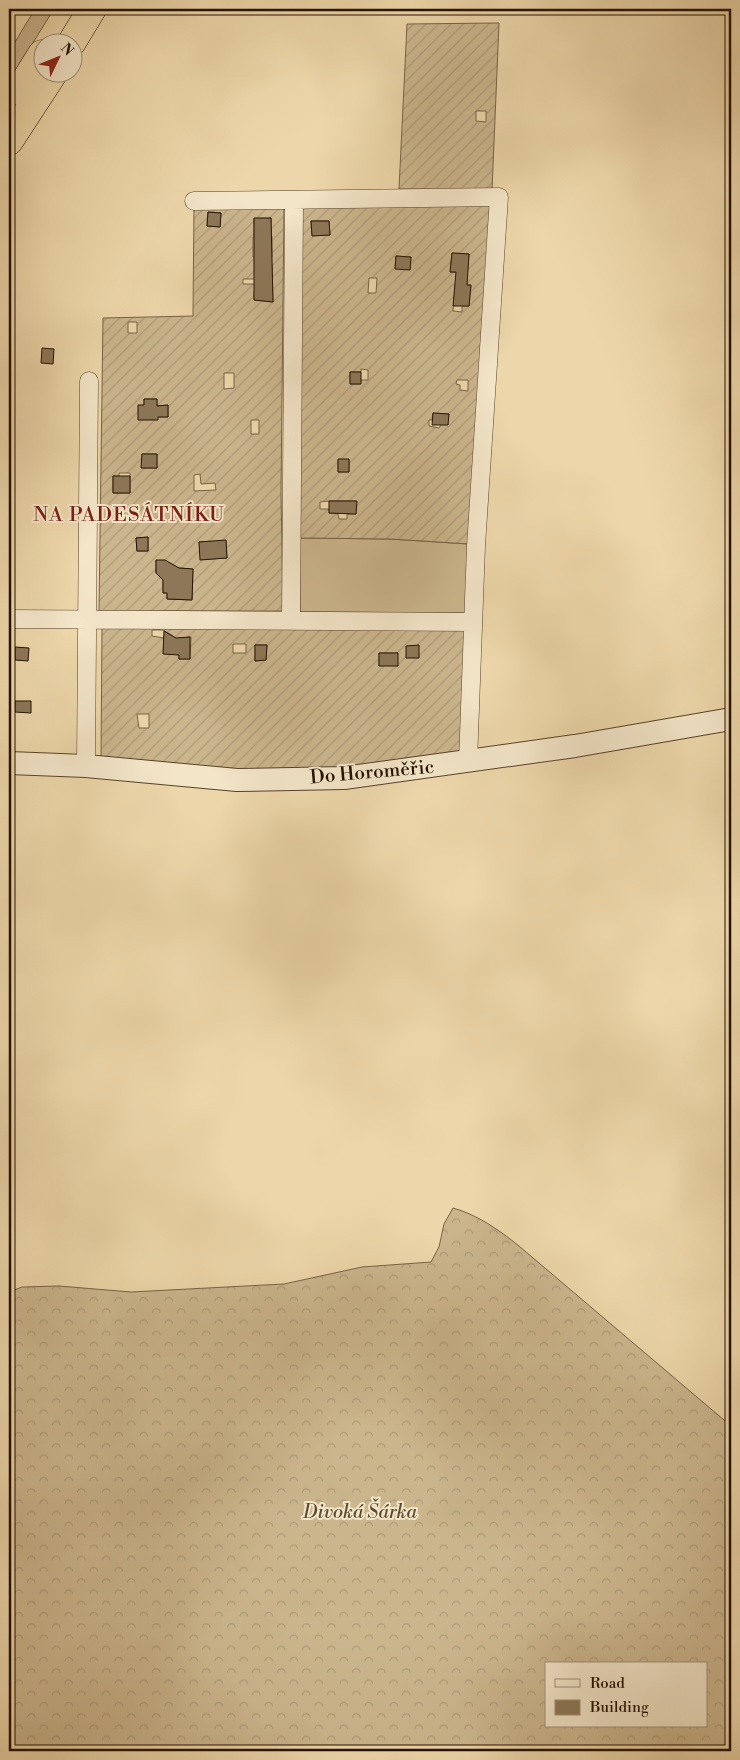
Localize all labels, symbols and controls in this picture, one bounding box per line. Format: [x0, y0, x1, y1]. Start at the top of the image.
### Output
north arrow [32, 32, 82, 82]
text: N [56, 40, 77, 60]
district label: NA PADESÁTNÍKU [33, 502, 225, 528]
street label: Do Horoměřic [309, 755, 435, 789]
park label: Divoká Šárka [302, 1498, 417, 1524]
legend [545, 1662, 708, 1728]
text: Road [590, 1674, 625, 1693]
text: Building [589, 1698, 649, 1717]

